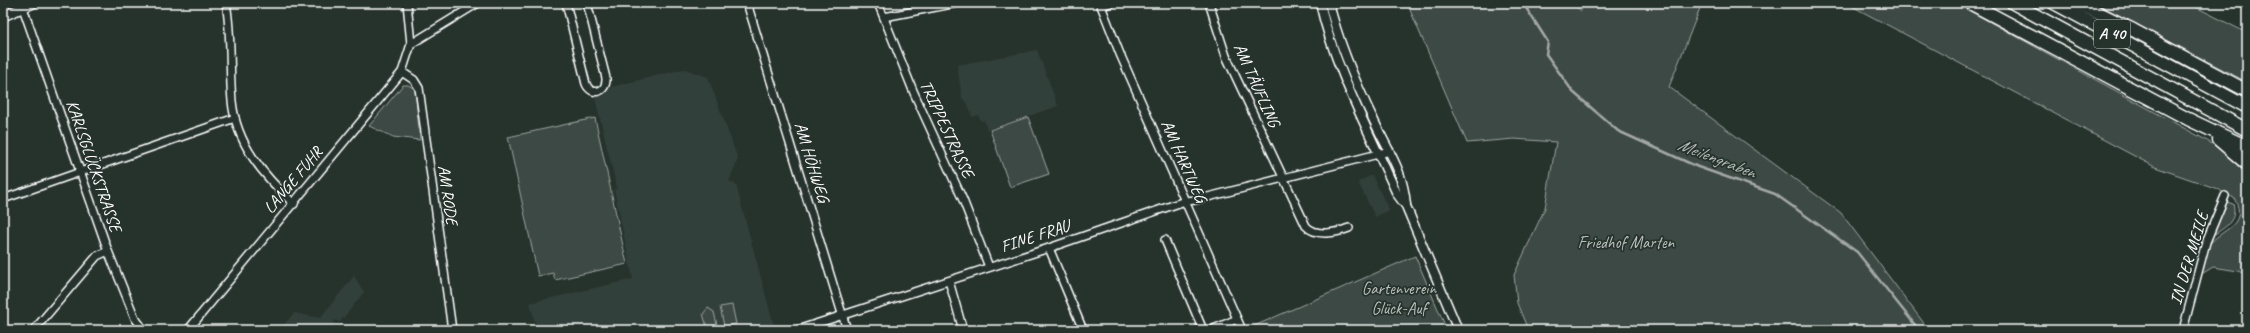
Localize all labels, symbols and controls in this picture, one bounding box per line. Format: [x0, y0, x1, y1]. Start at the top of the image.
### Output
road number: A 40 [2094, 20, 2130, 48]
street label: AM TÄUFLING [1229, 40, 1285, 132]
street label: TRIPPESTRASSE [915, 77, 980, 183]
street label: KARLSGLÜCKSTRASSE [62, 97, 127, 237]
street label: AM HARTWEG [1156, 116, 1213, 208]
street label: AM HÖHWEG [790, 120, 835, 207]
water label: Meilengraben [1675, 133, 1761, 184]
street label: LANGE FUHR [259, 141, 328, 218]
street label: AM RODE [433, 164, 463, 229]
street label: IN DER MEILE [2165, 206, 2214, 307]
street label: FINE FRAU [998, 214, 1075, 257]
park label: Friedhof Marten [1578, 232, 1676, 253]
park label: Gartenverein Glück-Auf [1362, 278, 1437, 319]

